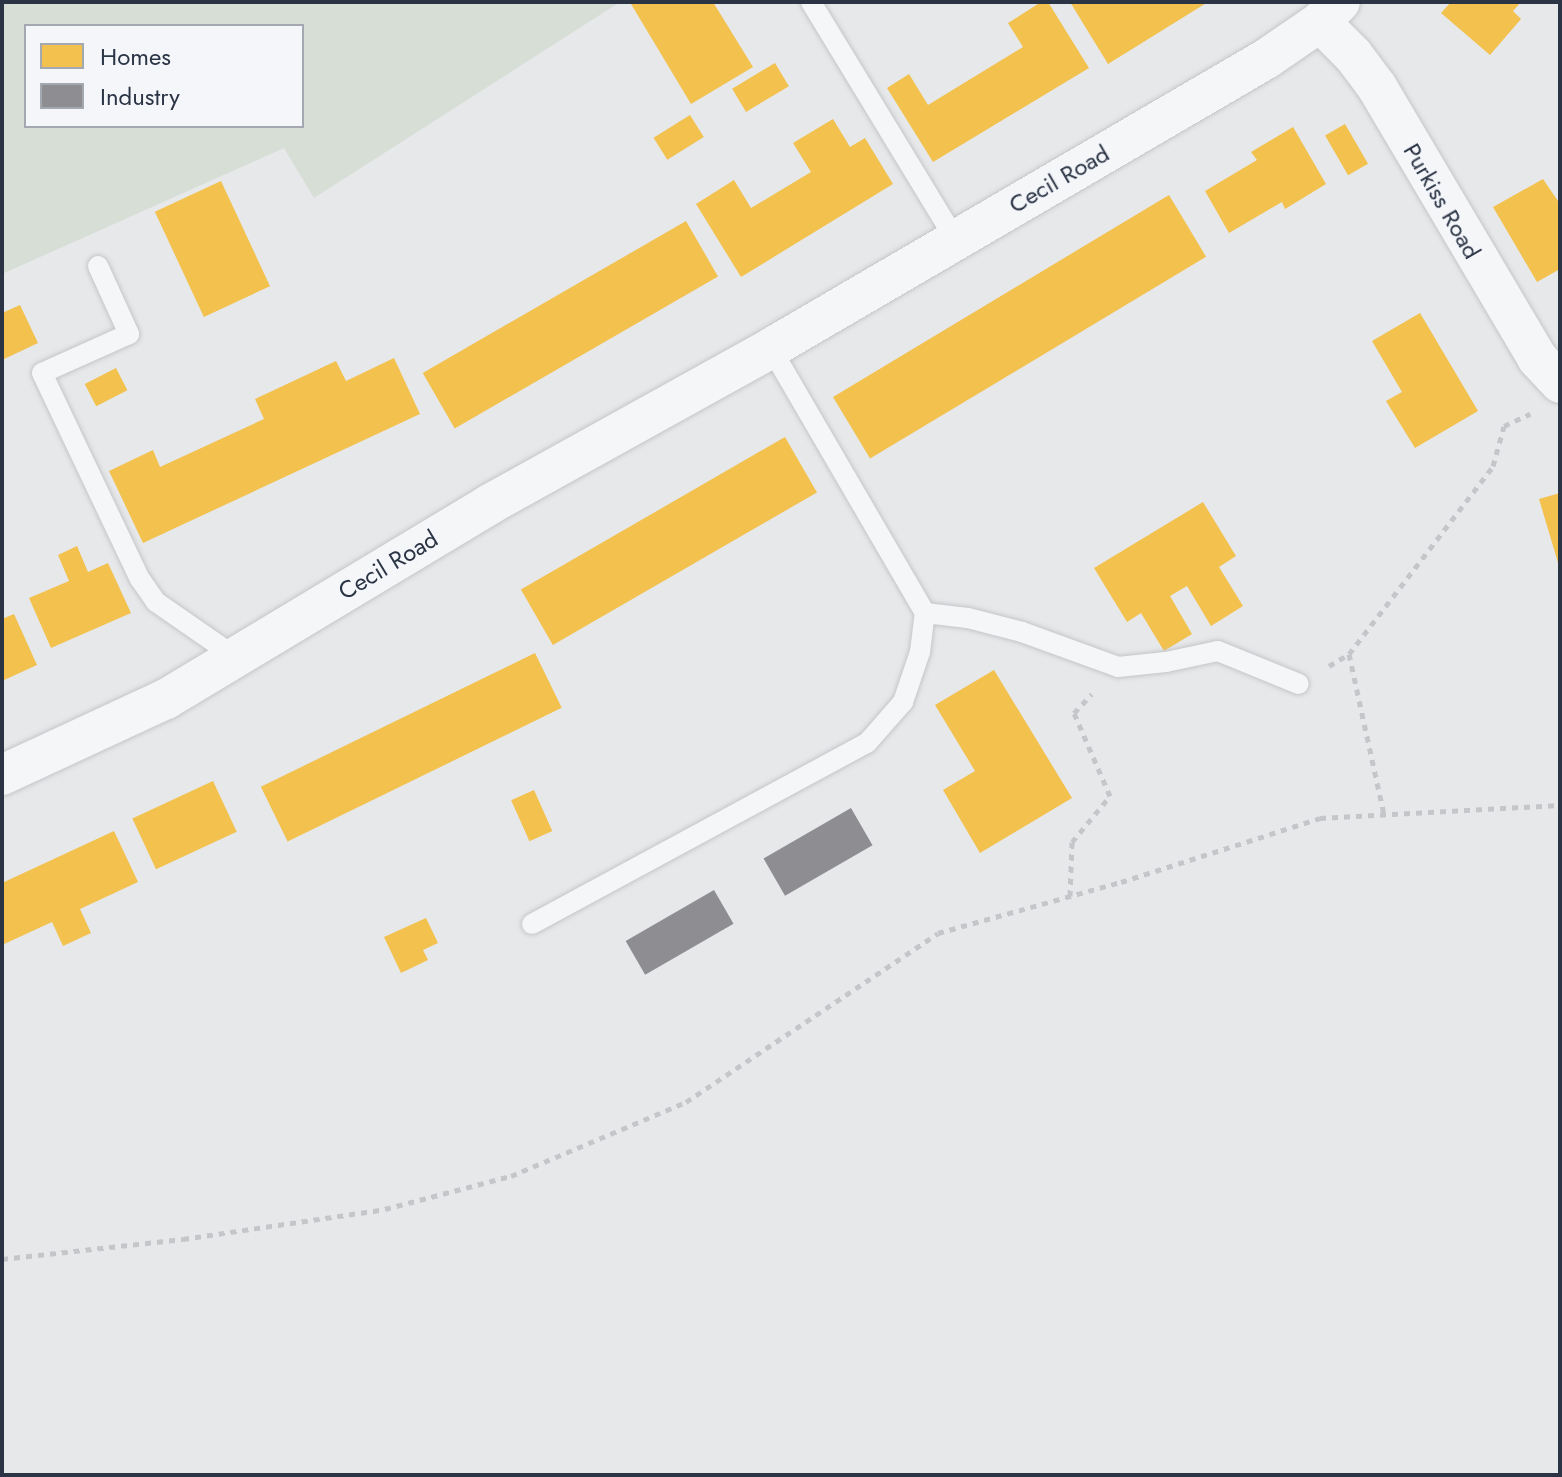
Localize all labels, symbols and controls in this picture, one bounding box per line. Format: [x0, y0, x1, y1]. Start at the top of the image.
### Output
legend [24, 24, 304, 128]
text: Homes [100, 39, 171, 74]
text: Industry [100, 79, 180, 114]
street label: Purkiss Road [1397, 138, 1487, 264]
street label: Cecil Road [1004, 139, 1114, 219]
street label: Cecil Road [333, 524, 443, 606]

